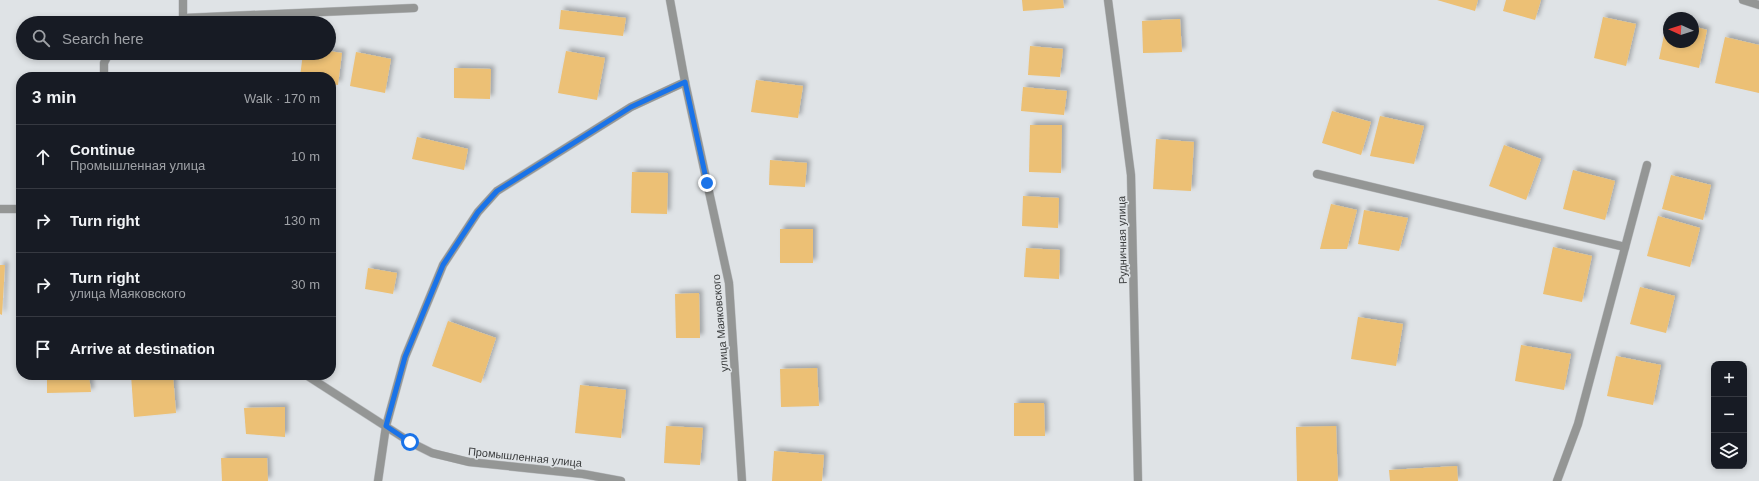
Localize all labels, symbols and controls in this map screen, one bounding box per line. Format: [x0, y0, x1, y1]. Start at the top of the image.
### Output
north arrow [1663, 12, 1699, 48]
search box [16, 16, 336, 60]
icon: search [30, 27, 52, 49]
text: Search here [62, 30, 144, 47]
text: 3 min [32, 88, 76, 107]
text: Walk · 170 m [244, 91, 320, 106]
text: Continue [70, 141, 135, 158]
icon: ahead [32, 146, 54, 168]
text: 10 m [291, 149, 320, 164]
text: Промышленная улица [70, 158, 205, 173]
route end [698, 174, 716, 192]
street label: Рудничная улица [1115, 195, 1129, 284]
icon: right [32, 210, 54, 232]
text: Turn right [70, 212, 140, 229]
text: 130 m [284, 213, 320, 228]
text: Turn right [70, 269, 140, 286]
icon: right [32, 274, 54, 296]
street label: улица Маяковского [710, 274, 730, 372]
text: 30 m [291, 277, 320, 292]
text: улица Маяковского [70, 286, 186, 301]
icon: arrive [32, 338, 54, 360]
text: Arrive at destination [70, 340, 215, 357]
map controls [1711, 361, 1747, 469]
button: + [1711, 361, 1747, 397]
button: − [1711, 397, 1747, 433]
route start [401, 433, 419, 451]
button: layers [1711, 433, 1747, 469]
street label: Промышленная улица [467, 445, 583, 469]

